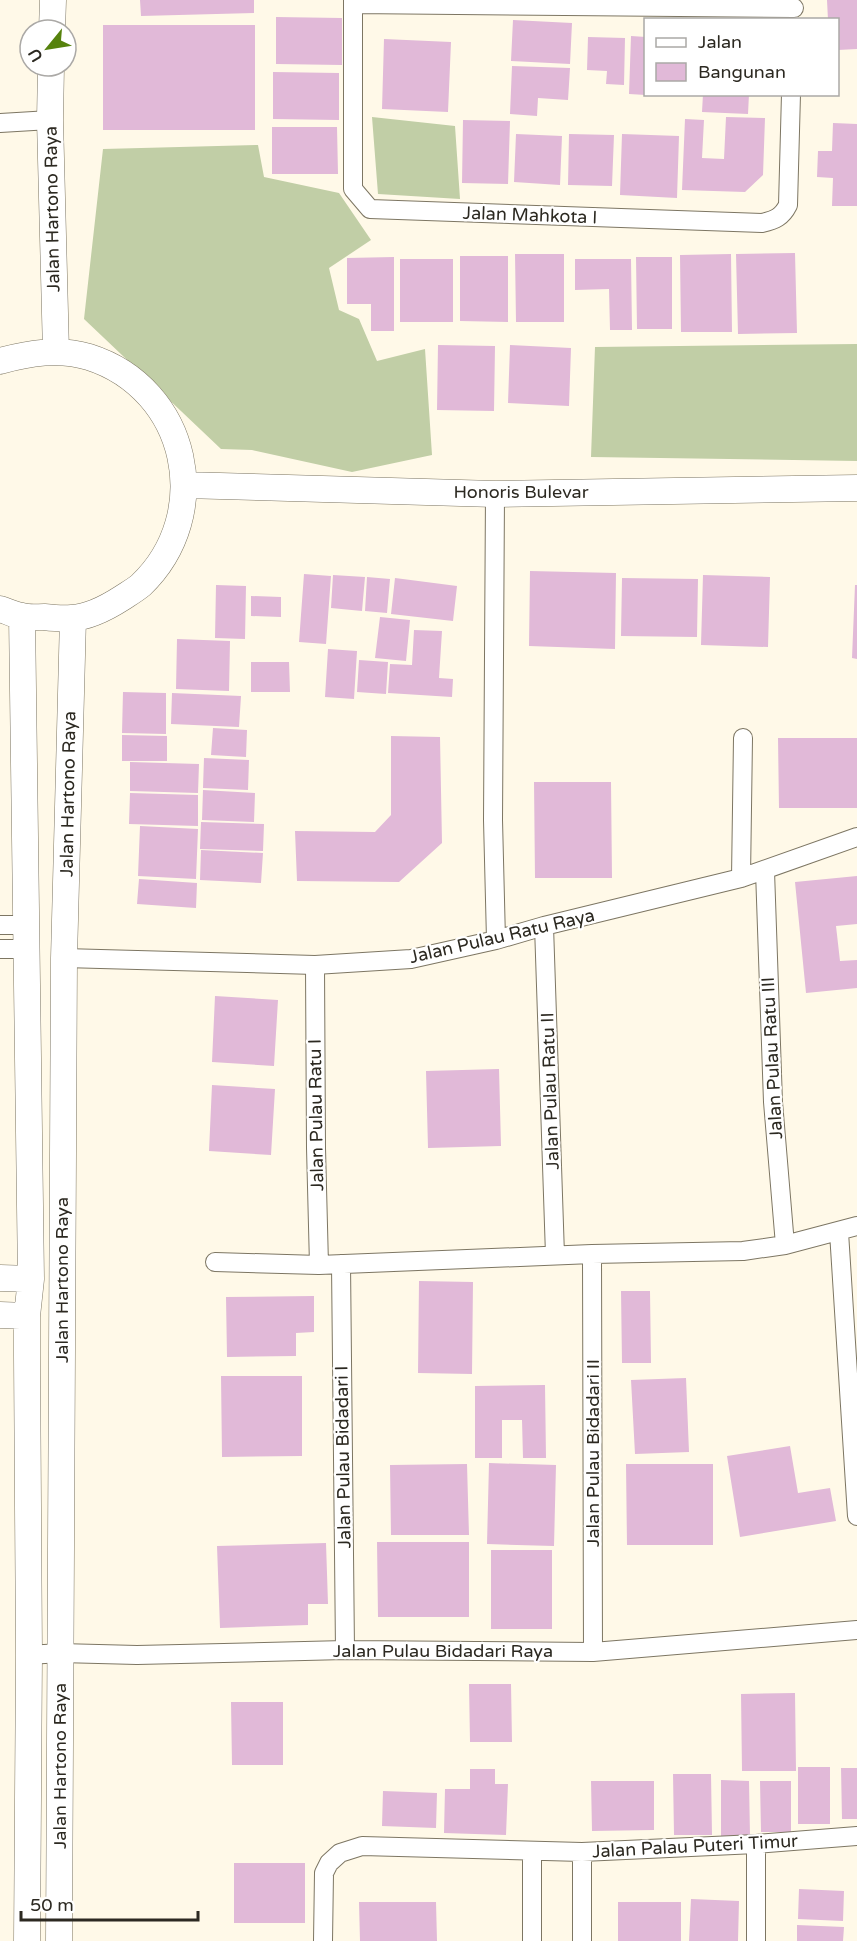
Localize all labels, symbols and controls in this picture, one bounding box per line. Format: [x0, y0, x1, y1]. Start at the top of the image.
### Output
north arrow [18, 18, 78, 78]
legend [644, 18, 839, 96]
text: Jalan [698, 31, 742, 53]
text: U [24, 45, 48, 65]
text: Bangunan [698, 61, 786, 83]
street label: Jalan Hartono Raya [40, 126, 64, 292]
street label: Jalan Mahkota I [462, 202, 598, 228]
street label: Honoris Bulevar [453, 481, 589, 503]
street label: Jalan Hartono Raya [56, 711, 80, 877]
street label: Jalan Pulau Ratu Raya [407, 904, 597, 968]
street label: Jalan Pulau Ratu III [757, 976, 787, 1140]
street label: Jalan Pulau Ratu II [536, 1012, 564, 1170]
street label: Jalan Pulau Ratu I [304, 1039, 328, 1191]
street label: Jalan Hartono Raya [51, 1197, 73, 1363]
street label: Jalan Pulau Bidadari II [582, 1359, 604, 1547]
street label: Jalan Pulau Bidadari I [330, 1365, 356, 1549]
street label: Jalan Pulau Bidadari Raya [333, 1640, 553, 1662]
street label: Jalan Hartono Raya [49, 1683, 71, 1849]
street label: Jalan Palau Puteri Timur [591, 1830, 799, 1862]
scale bar [21, 1884, 198, 1922]
text: 50 m [30, 1894, 74, 1916]

